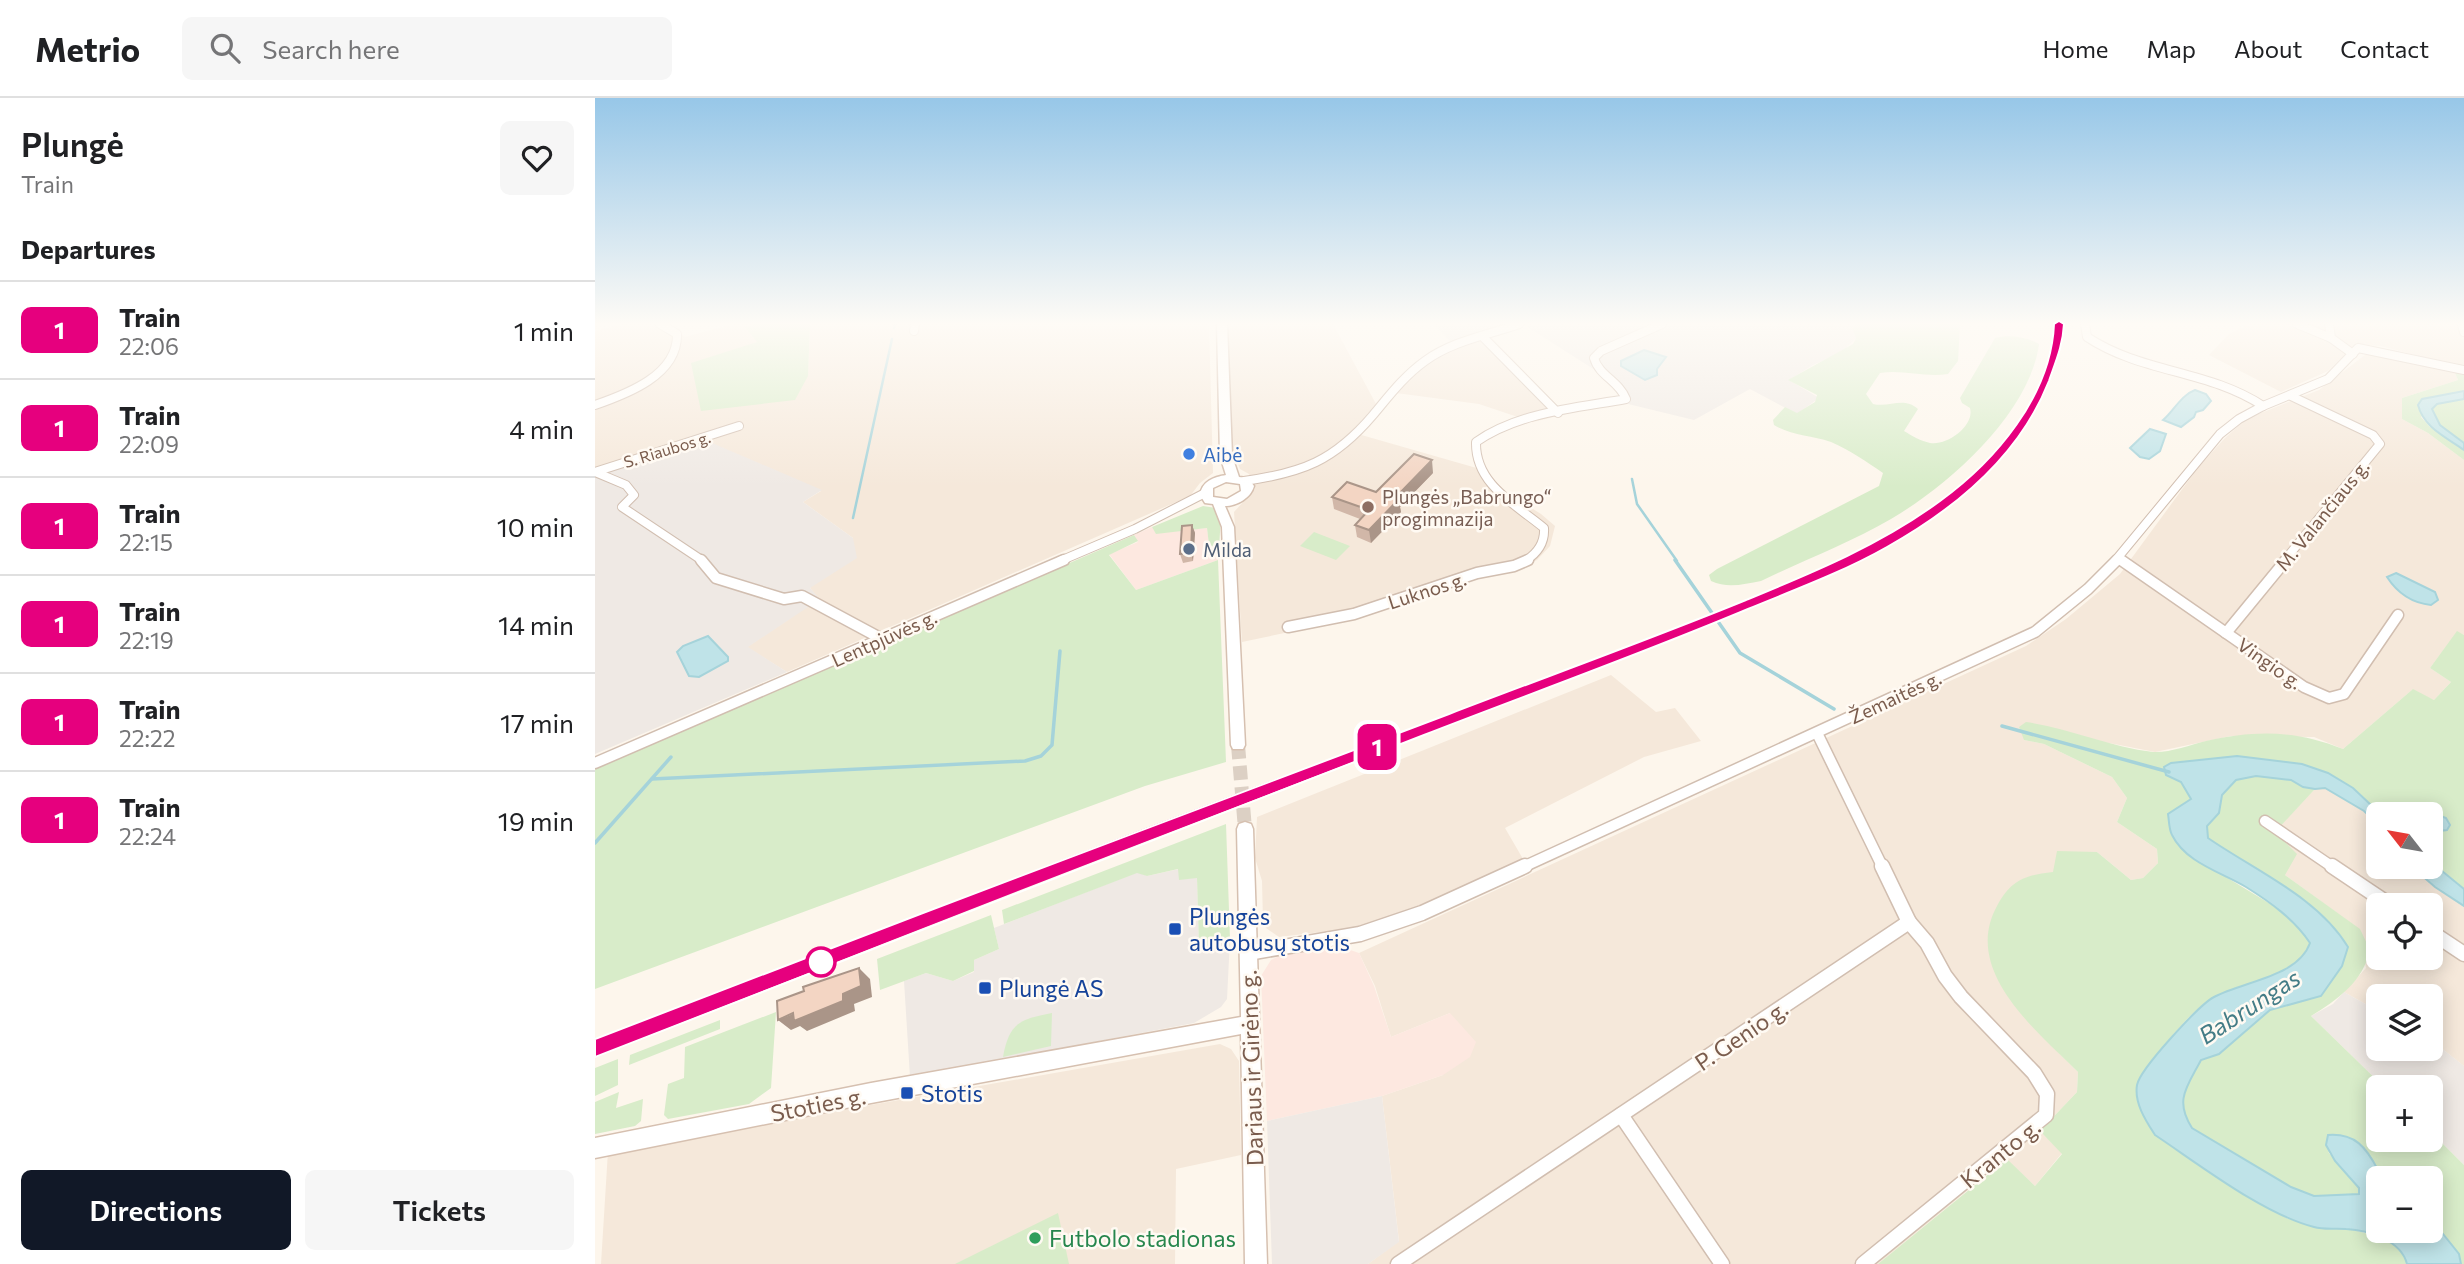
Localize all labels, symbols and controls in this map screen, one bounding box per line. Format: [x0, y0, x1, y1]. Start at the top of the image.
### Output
search box [182, 17, 672, 80]
text: Metrio [35, 28, 140, 69]
icon: search [206, 29, 244, 67]
text: Search here [262, 33, 400, 64]
text: Home [2043, 34, 2109, 63]
text: Map [2147, 34, 2196, 63]
text: About [2234, 34, 2302, 63]
text: Contact [2340, 34, 2429, 63]
button: heart [500, 121, 574, 195]
text: Plungė [21, 123, 124, 164]
text: Train [21, 170, 74, 198]
text: Departures [21, 233, 156, 264]
text: Train [119, 301, 181, 332]
text: 1 [54, 315, 65, 344]
text: 1 min [514, 315, 574, 346]
text: 22:06 [119, 332, 179, 360]
text: Train [119, 399, 181, 430]
text: 1 [54, 413, 65, 442]
text: 4 min [509, 413, 574, 444]
street label: S. Riaubos g. [621, 427, 713, 471]
text: 22:09 [119, 430, 179, 458]
place label: Aibė [1203, 443, 1242, 466]
marker: Aibė [1181, 446, 1197, 462]
street label: M. Valančiaus g. [2270, 455, 2374, 575]
place label: Plungės „Babrungo“ progimnazija [1382, 485, 1552, 530]
text: Train [119, 497, 181, 528]
marker: Plungės „Babrungo“ progimnazija [1360, 499, 1376, 515]
text: 1 [54, 511, 65, 540]
text: 10 min [497, 511, 574, 542]
text: 22:15 [119, 528, 173, 556]
place label: Milda [1203, 538, 1252, 561]
marker: Milda [1181, 541, 1197, 557]
street label: Luknos g. [1385, 567, 1469, 613]
text: Train [119, 595, 181, 626]
street label: Lentpjūvės g. [828, 605, 940, 671]
text: 1 [54, 609, 65, 638]
text: 14 min [498, 609, 574, 640]
text: 22:19 [119, 626, 174, 654]
street label: Vingio g. [2233, 632, 2307, 694]
street label: Žemaitės g. [1845, 666, 1945, 728]
text: Train [119, 693, 181, 724]
text: 1 [54, 707, 65, 736]
text: 17 min [500, 707, 574, 738]
text: 22:22 [119, 724, 175, 752]
line badge: 1 [1354, 724, 1400, 770]
text: 1 [1372, 732, 1382, 761]
text: Train [119, 791, 181, 822]
north arrow [2366, 802, 2443, 878]
map controls [2366, 802, 2443, 1243]
text: 1 [54, 805, 65, 834]
text: 19 min [498, 805, 574, 836]
text: 22:24 [119, 822, 176, 850]
button: locate [2366, 893, 2443, 970]
place label: Plungės autobusų stotis [1189, 902, 1350, 956]
marker: Plungės autobusų stotis [1167, 921, 1183, 937]
unlabelled marker [806, 947, 836, 977]
water label: Babrungas [2193, 962, 2305, 1050]
street label: Dariaus ir Girėno g. [1234, 969, 1268, 1167]
place label: Plungė AS [999, 974, 1103, 1002]
marker: Plungė AS [977, 980, 993, 996]
button: layers [2366, 984, 2443, 1061]
street label: P. Genio g. [1689, 994, 1793, 1076]
button: + [2366, 1075, 2443, 1152]
place label: Stotis [921, 1079, 983, 1107]
street label: Stoties g. [768, 1081, 868, 1127]
marker: Stotis [899, 1085, 915, 1101]
street label: Kranto g. [1954, 1112, 2046, 1194]
button: − [2366, 1166, 2443, 1243]
button: Directions [21, 1170, 291, 1250]
button: Tickets [305, 1170, 574, 1250]
place label: Futbolo stadionas [1049, 1224, 1236, 1252]
marker: Futbolo stadionas [1027, 1230, 1043, 1246]

